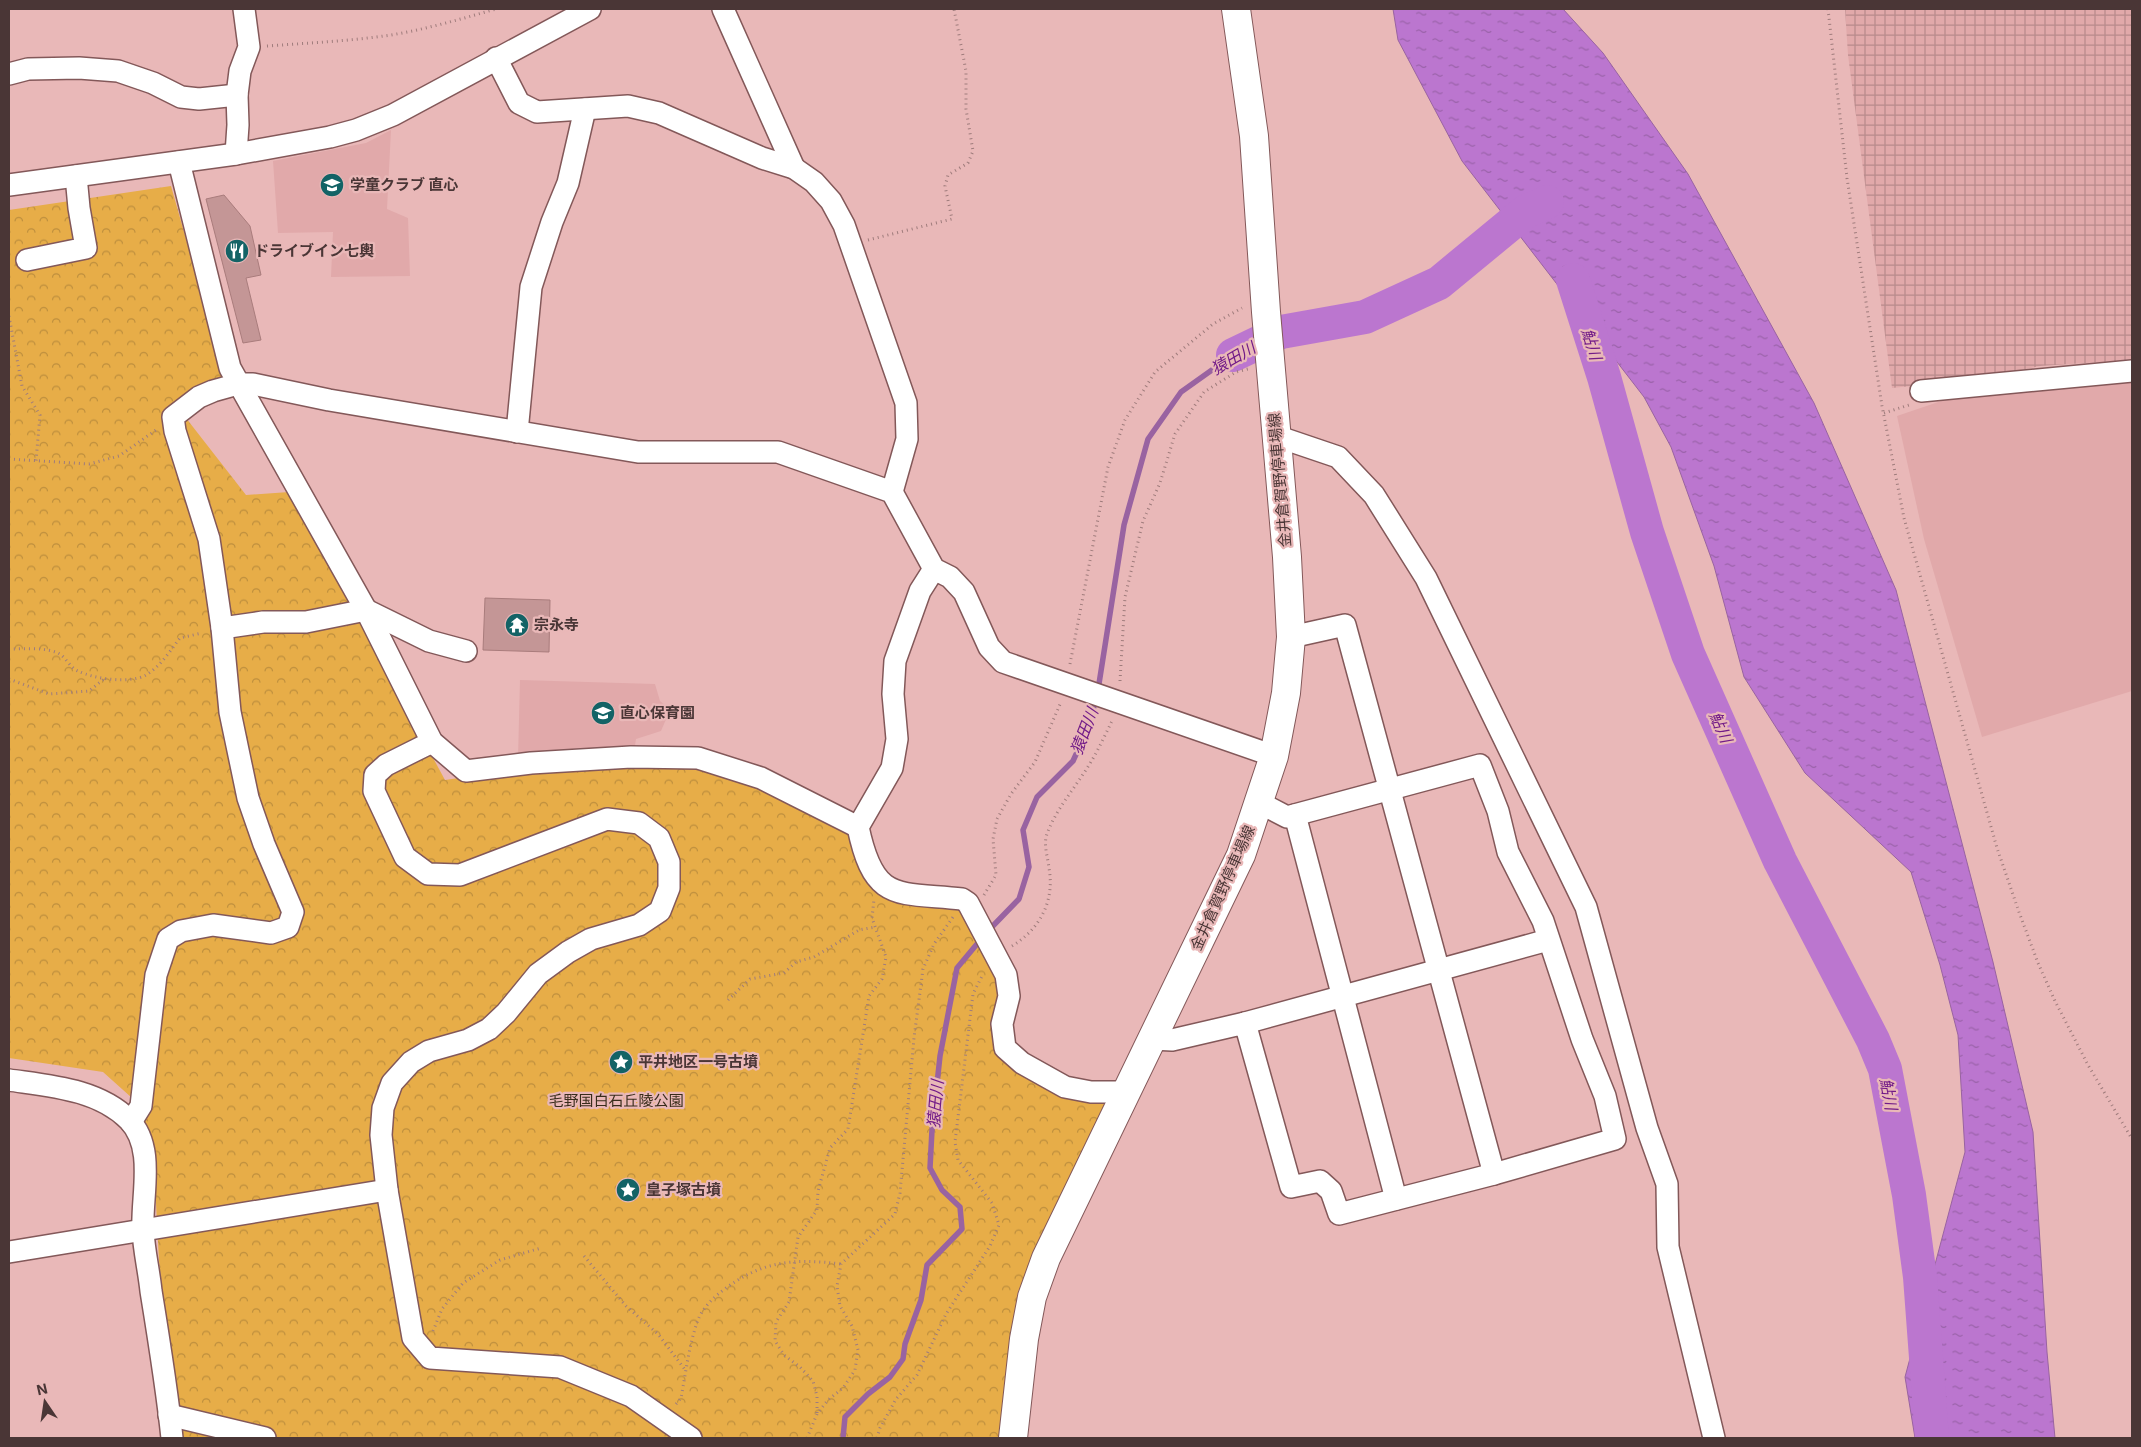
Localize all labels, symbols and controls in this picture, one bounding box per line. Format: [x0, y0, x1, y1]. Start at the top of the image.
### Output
school or university icon: 学童クラブ 直心 [319, 172, 345, 198]
place label: 学童クラブ 直心 [350, 175, 459, 194]
restaurant icon: ドライブイン七輿 [224, 238, 250, 264]
place label: ドライブイン七輿 [254, 241, 374, 260]
water label: 鮎川 [1578, 326, 1607, 364]
water label: 猿田川 [1207, 336, 1261, 379]
street label: 金井倉賀野停車場線 [1264, 412, 1295, 548]
temple icon: 宗永寺 [504, 612, 530, 638]
place label: 宗永寺 [534, 615, 579, 634]
school or university icon: 直心保育園 [590, 700, 616, 726]
place label: 直心保育園 [620, 703, 695, 722]
water label: 猿田川 [1066, 703, 1103, 757]
water label: 鮎川 [1705, 708, 1737, 748]
street label: 金井倉賀野停車場線 [1186, 822, 1259, 953]
place icon: 平井地区一号古墳 [608, 1049, 634, 1075]
place label: 平井地区一号古墳 [638, 1052, 758, 1071]
water label: 鮎川 [1876, 1076, 1902, 1114]
water label: 猿田川 [923, 1077, 947, 1129]
park label: 毛野国白石丘陵公園 [548, 1091, 684, 1110]
place icon: 皇子塚古墳 [615, 1177, 641, 1203]
place label: 皇子塚古墳 [646, 1180, 721, 1199]
north arrow [20, 1377, 70, 1427]
text: N [35, 1379, 49, 1398]

